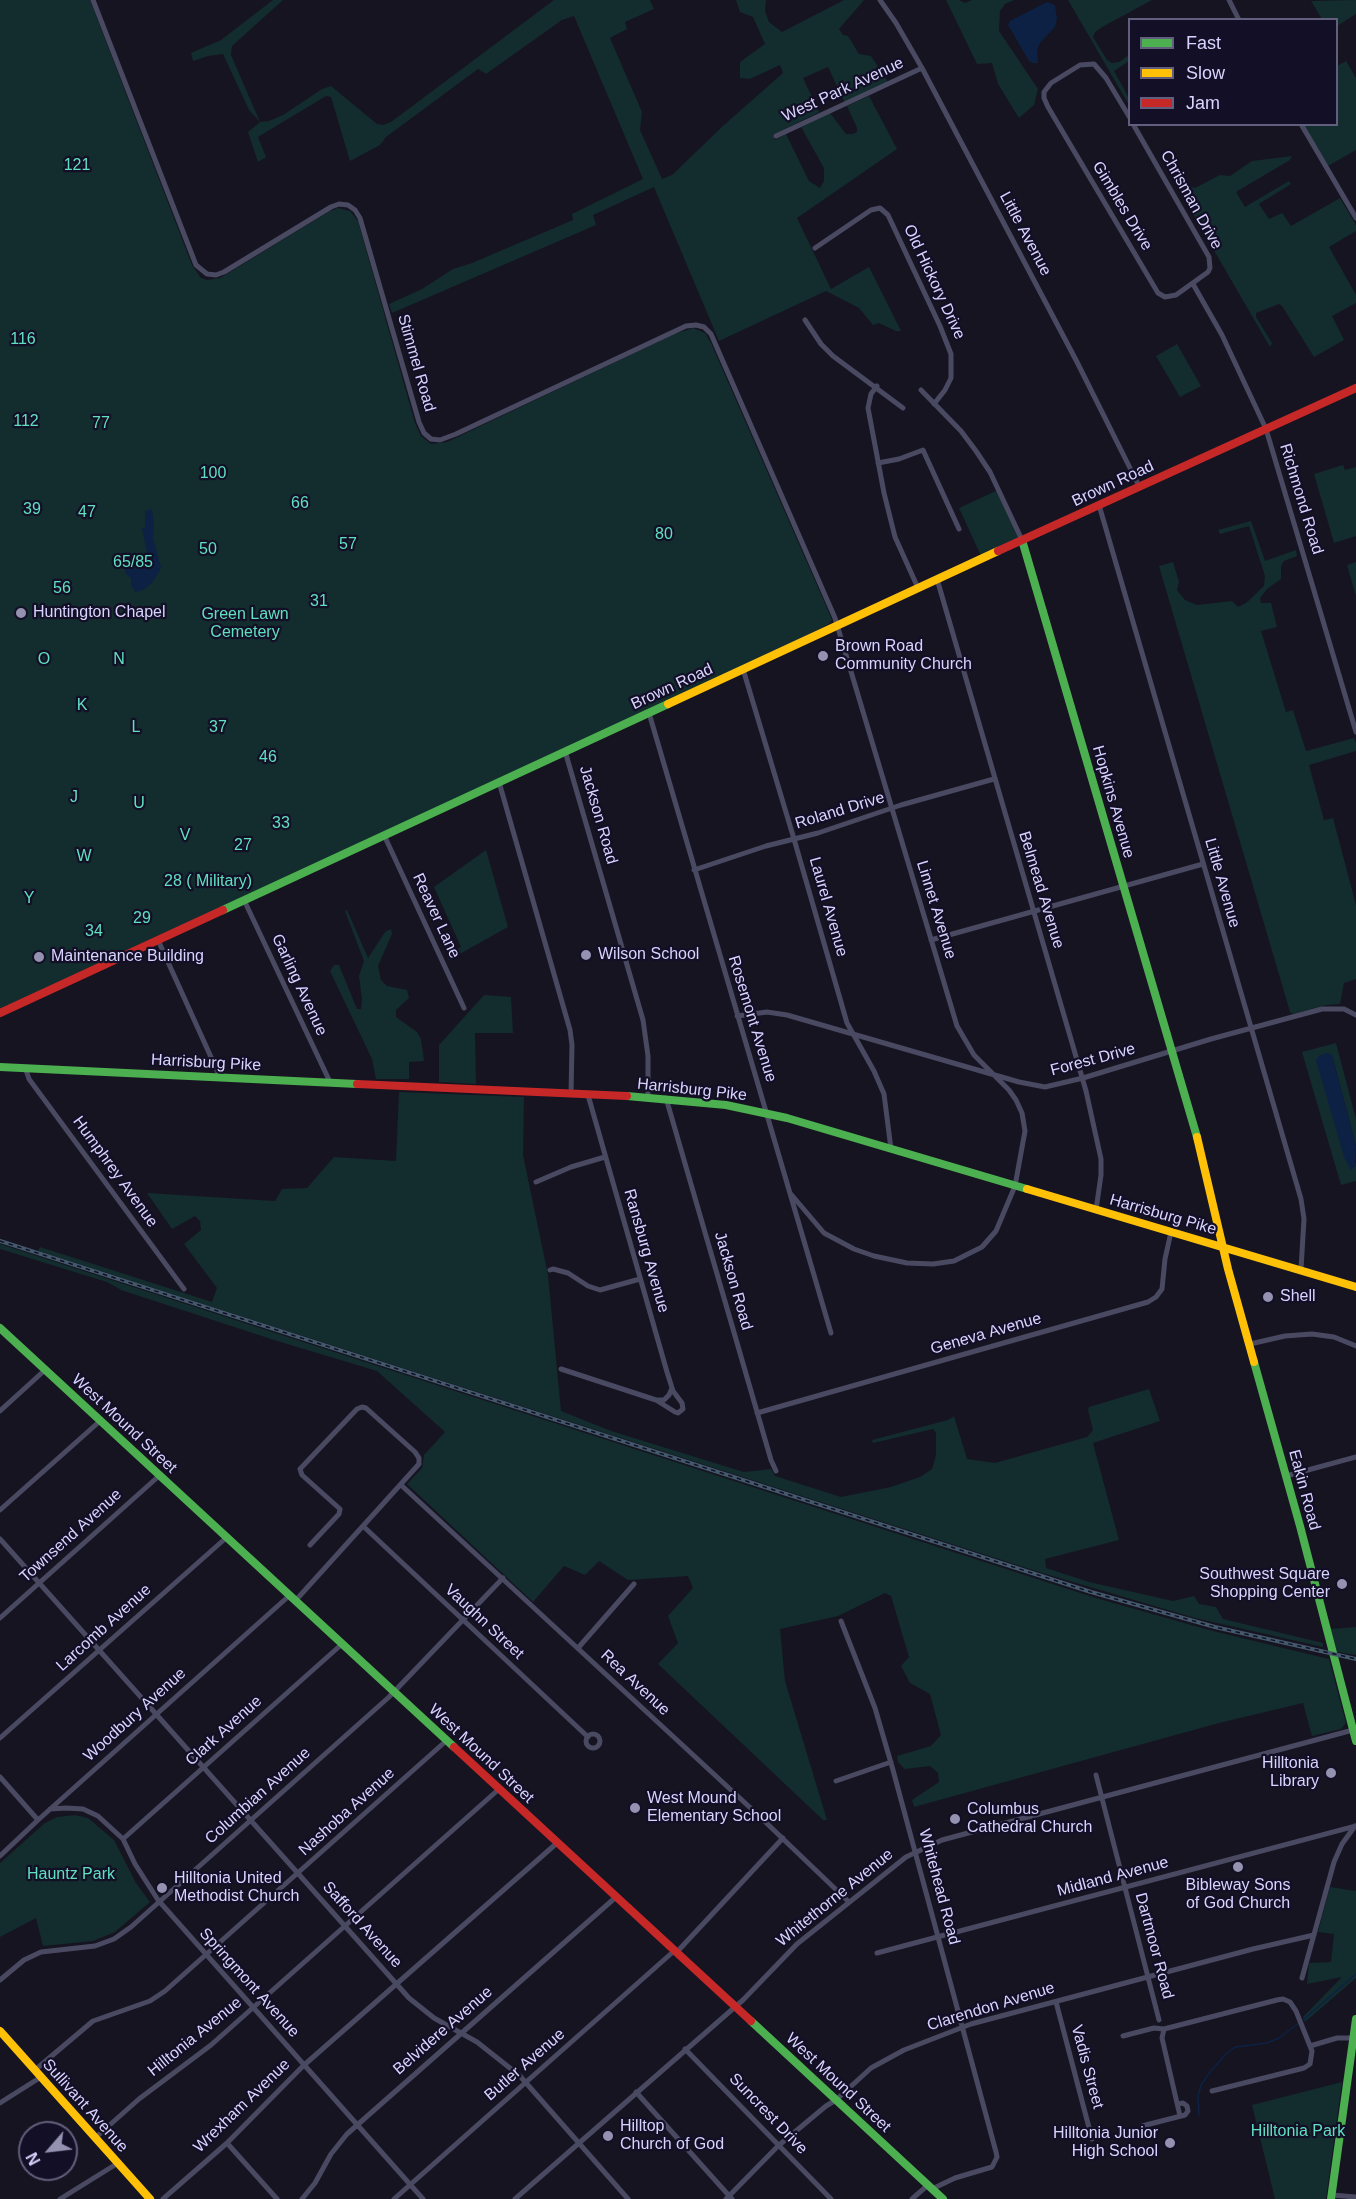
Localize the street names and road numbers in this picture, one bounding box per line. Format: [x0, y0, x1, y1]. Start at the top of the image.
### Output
street label: West Park Avenue [779, 53, 907, 127]
street label: Chrisman Drive [1156, 147, 1226, 253]
street label: Gimbles Drive [1088, 158, 1156, 254]
street label: Little Avenue [995, 189, 1055, 279]
street label: Old Hickory Drive [899, 222, 969, 342]
street label: Stimmel Road [393, 312, 439, 414]
street label: Richmond Road [1275, 441, 1327, 557]
street label: Brown Road [1069, 457, 1157, 511]
street label: Brown Road [628, 660, 716, 714]
street label: Hopkins Avenue [1088, 743, 1138, 861]
street label: Jackson Road [575, 764, 621, 866]
street label: Roland Drive [793, 788, 887, 834]
street label: Belmead Avenue [1014, 829, 1068, 951]
street label: Little Avenue [1200, 836, 1244, 930]
street label: Laurel Avenue [805, 855, 851, 959]
street label: Linnet Avenue [912, 858, 960, 962]
street label: Reaver Lane [408, 870, 464, 962]
street label: Garling Avenue [267, 931, 331, 1039]
street label: Rosemont Avenue [724, 953, 780, 1085]
street label: Forest Drive [1048, 1039, 1138, 1081]
street label: Harrisburg Pike [150, 1051, 262, 1075]
street label: Harrisburg Pike [636, 1075, 748, 1105]
street label: Humphrey Avenue [68, 1113, 162, 1231]
street label: Ransburg Avenue [619, 1187, 673, 1315]
street label: Harrisburg Pike [1107, 1191, 1219, 1239]
street label: Jackson Road [710, 1230, 756, 1332]
street label: Geneva Avenue [928, 1309, 1044, 1359]
street label: West Mound Street [67, 1370, 181, 1478]
street label: Eakin Road [1284, 1448, 1324, 1532]
street label: Townsend Avenue [16, 1485, 126, 1587]
street label: Larcomb Avenue [53, 1580, 155, 1676]
street label: Vaughn Street [440, 1581, 528, 1663]
street label: Rea Avenue [596, 1646, 674, 1720]
street label: Woodbury Avenue [80, 1664, 190, 1766]
street label: Clark Avenue [182, 1692, 266, 1770]
street label: West Mound Street [424, 1700, 538, 1808]
street label: Columbian Avenue [201, 1744, 315, 1848]
street label: Nashoba Avenue [295, 1764, 399, 1860]
street label: Whitehead Road [914, 1827, 964, 1947]
street label: Whitethorne Avenue [773, 1845, 897, 1951]
street label: Midland Avenue [1055, 1853, 1171, 1901]
street label: Safford Avenue [318, 1878, 406, 1972]
street label: Dartmoor Road [1131, 1891, 1177, 2001]
street label: Springmont Avenue [195, 1924, 303, 2042]
street label: Clarendon Avenue [925, 1978, 1057, 2036]
street label: Belvidere Avenue [389, 1983, 497, 2079]
street label: Hilltonia Avenue [144, 1993, 246, 2081]
street label: Vadis Street [1067, 2023, 1107, 2111]
street label: Butler Avenue [481, 2025, 569, 2105]
street label: West Mound Street [781, 2029, 895, 2137]
street label: Sullivant Avenue [38, 2055, 132, 2157]
street label: Wrexham Avenue [190, 2055, 294, 2157]
street label: Suncrest Drive [725, 2070, 811, 2158]

